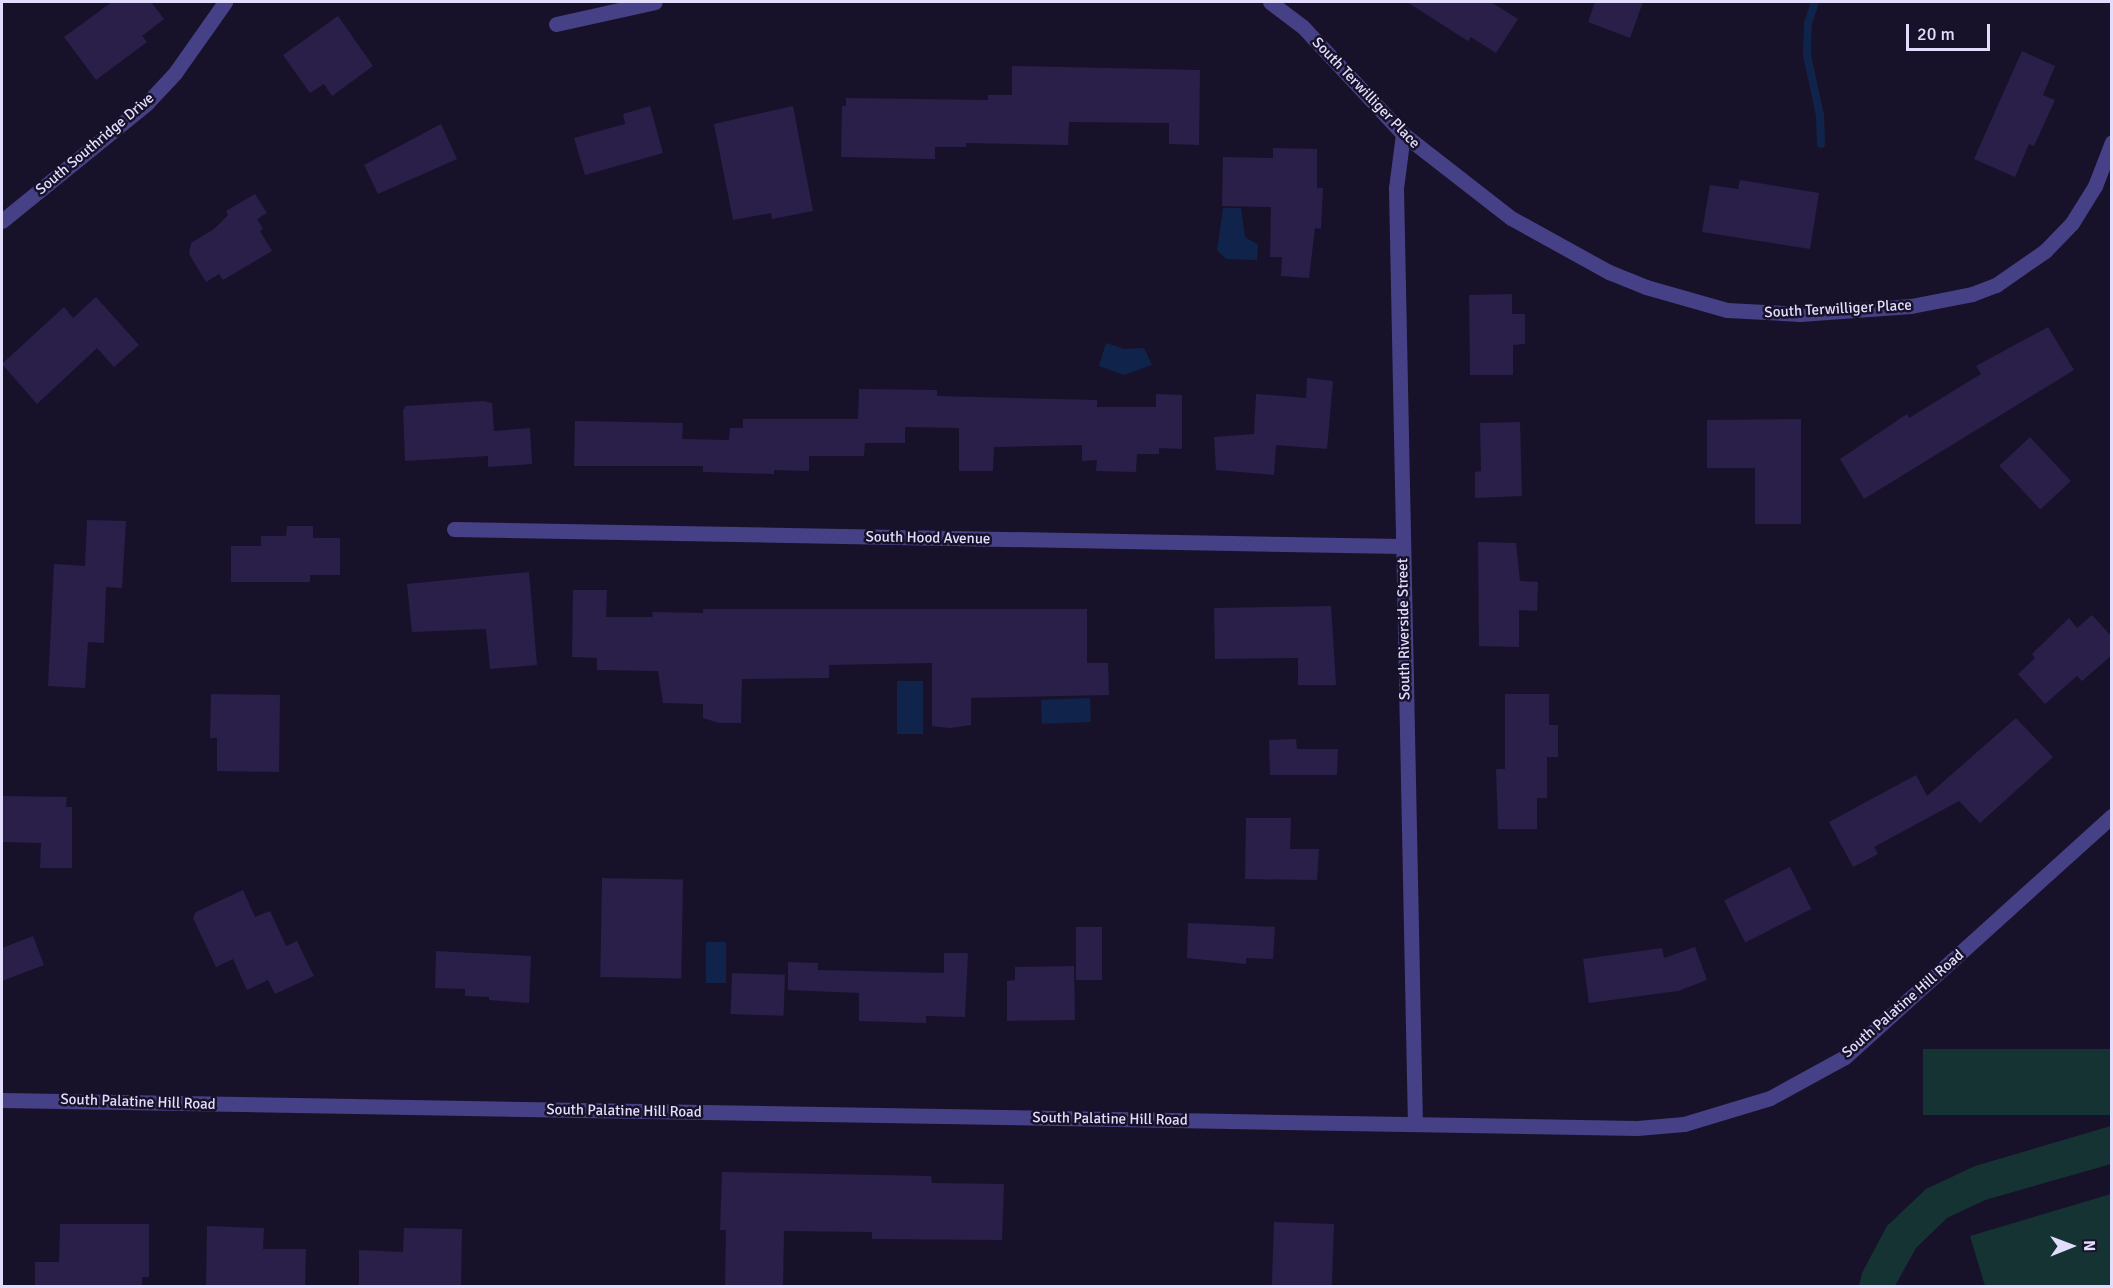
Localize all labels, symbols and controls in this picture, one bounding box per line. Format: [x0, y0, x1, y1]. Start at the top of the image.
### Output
scale bar [1909, 12, 1993, 50]
text: 20 m [1917, 23, 1955, 45]
street label: South Terwilliger Place [1308, 34, 1424, 152]
street label: South Southridge Drive [32, 89, 158, 199]
street label: South Terwilliger Place [1764, 296, 1912, 322]
street label: South Hood Avenue [865, 528, 991, 548]
street label: South Riverside Street [1394, 558, 1414, 700]
street label: South Palatine Hill Road [1838, 946, 1968, 1062]
street label: South Palatine Hill Road [60, 1090, 216, 1114]
street label: South Palatine Hill Road [546, 1101, 702, 1121]
street label: South Palatine Hill Road [1032, 1109, 1188, 1129]
north arrow [2041, 1216, 2101, 1276]
text: N [2079, 1240, 2099, 1251]

